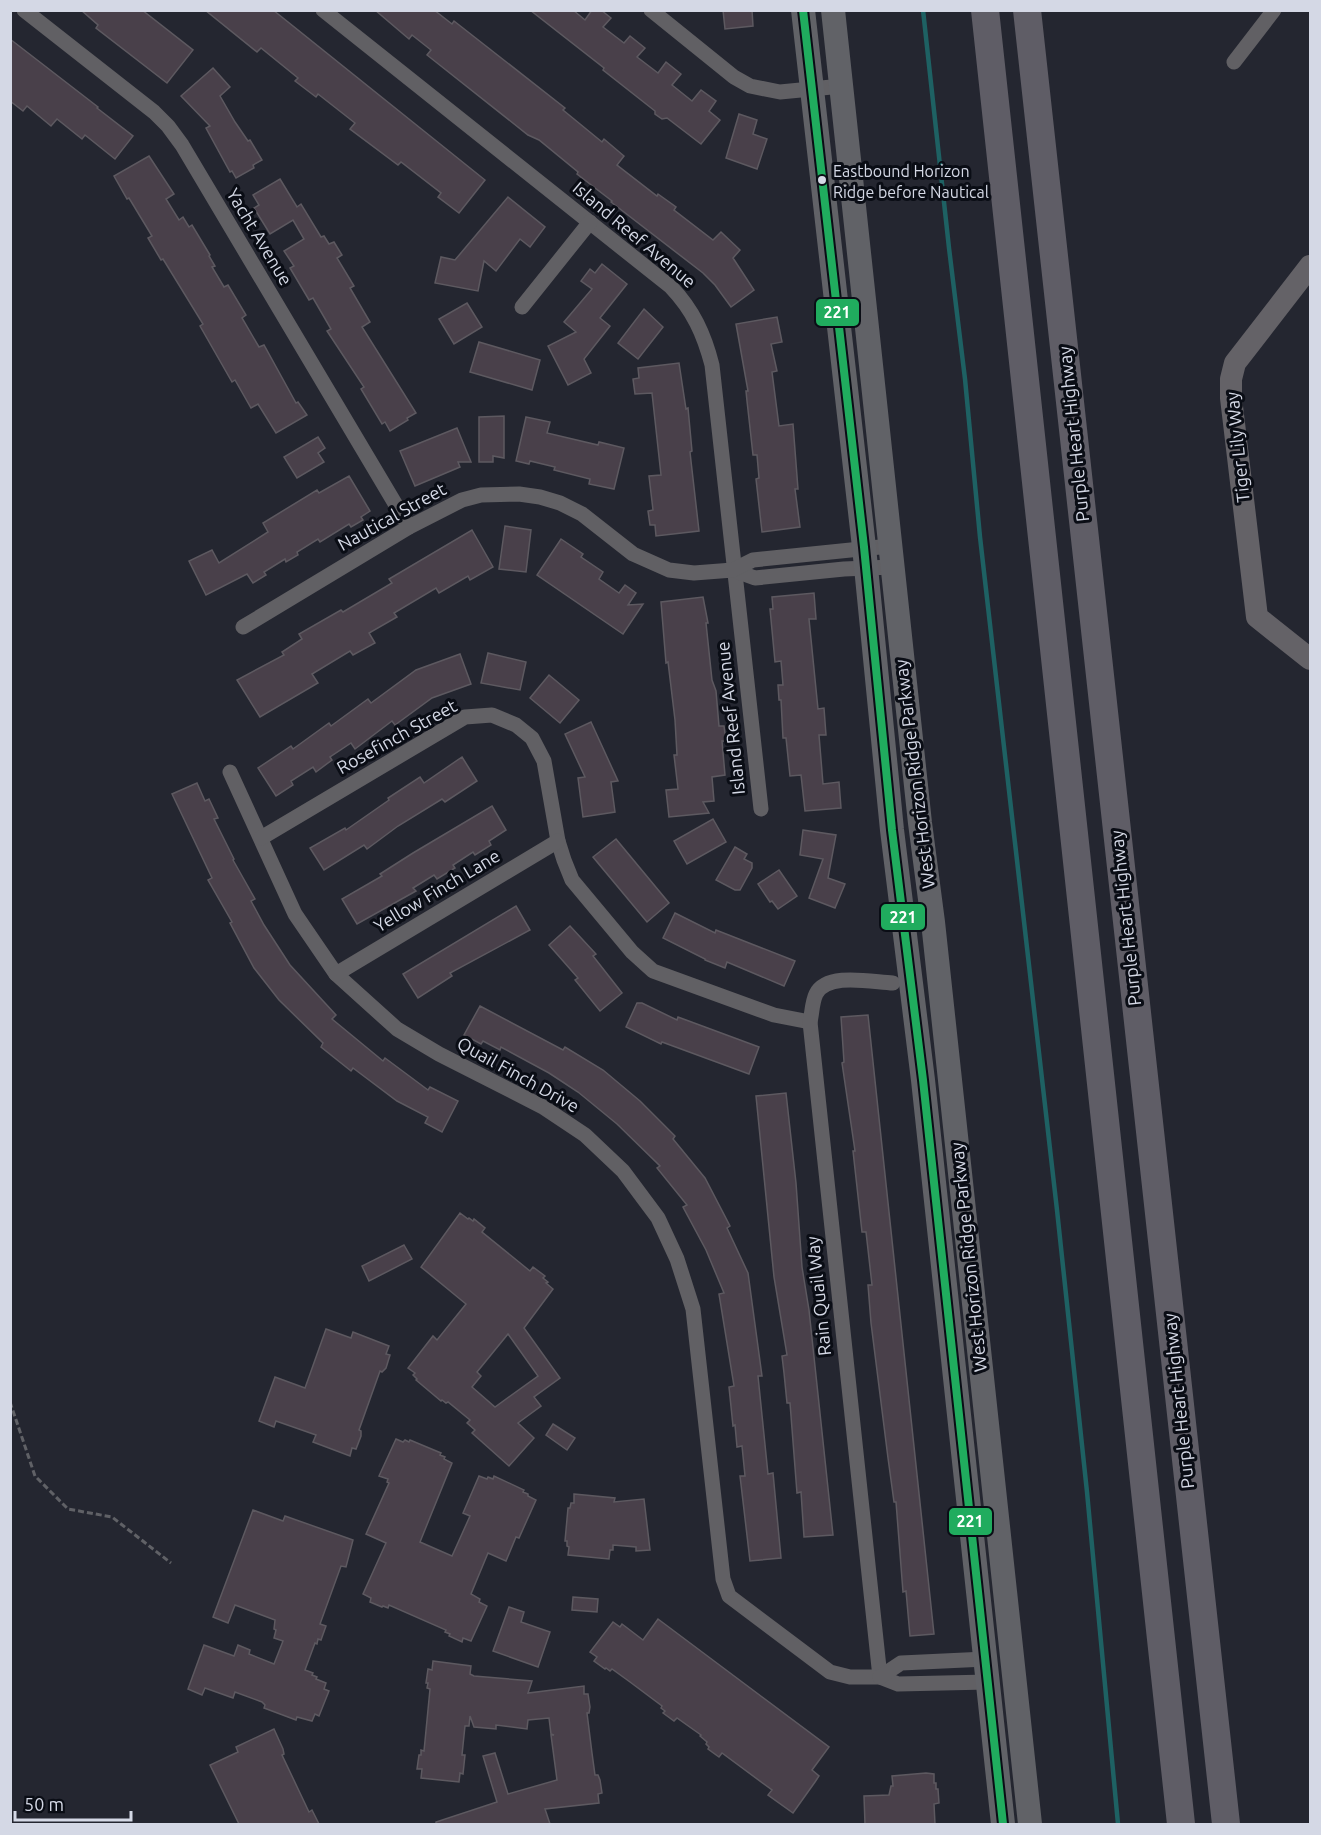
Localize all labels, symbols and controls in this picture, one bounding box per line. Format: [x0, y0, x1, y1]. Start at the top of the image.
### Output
place label: Eastbound Horizon Ridge before Nautical [833, 162, 989, 201]
marker: Eastbound Horizon Ridge before Nautical [816, 174, 828, 186]
street label: Island Reef Avenue [569, 177, 700, 291]
street label: Yacht Avenue [223, 184, 297, 289]
line badge: 221 [815, 298, 860, 327]
text: 221 [823, 303, 851, 321]
street label: Purple Heart Highway [1054, 345, 1092, 523]
street label: Tiger Lily Way [1221, 390, 1253, 503]
street label: Nautical Street [334, 478, 449, 554]
street label: Island Reef Avenue [712, 640, 748, 796]
street label: West Horizon Ridge Parkway [890, 658, 938, 890]
street label: Rosefinch Street [333, 695, 460, 777]
street label: Purple Heart Highway [1106, 829, 1144, 1007]
street label: Yellow Finch Lane [370, 845, 503, 936]
line badge: 221 [880, 903, 926, 931]
text: 221 [889, 908, 917, 926]
street label: Quail Finch Drive [454, 1032, 583, 1117]
street label: West Horizon Ridge Parkway [946, 1141, 990, 1373]
street label: Rain Quail Way [802, 1235, 835, 1357]
street label: Purple Heart Highway [1159, 1312, 1197, 1490]
line badge: 221 [948, 1507, 993, 1536]
text: 221 [956, 1512, 984, 1530]
scale bar [15, 1784, 130, 1822]
text: 50 m [24, 1794, 64, 1814]

